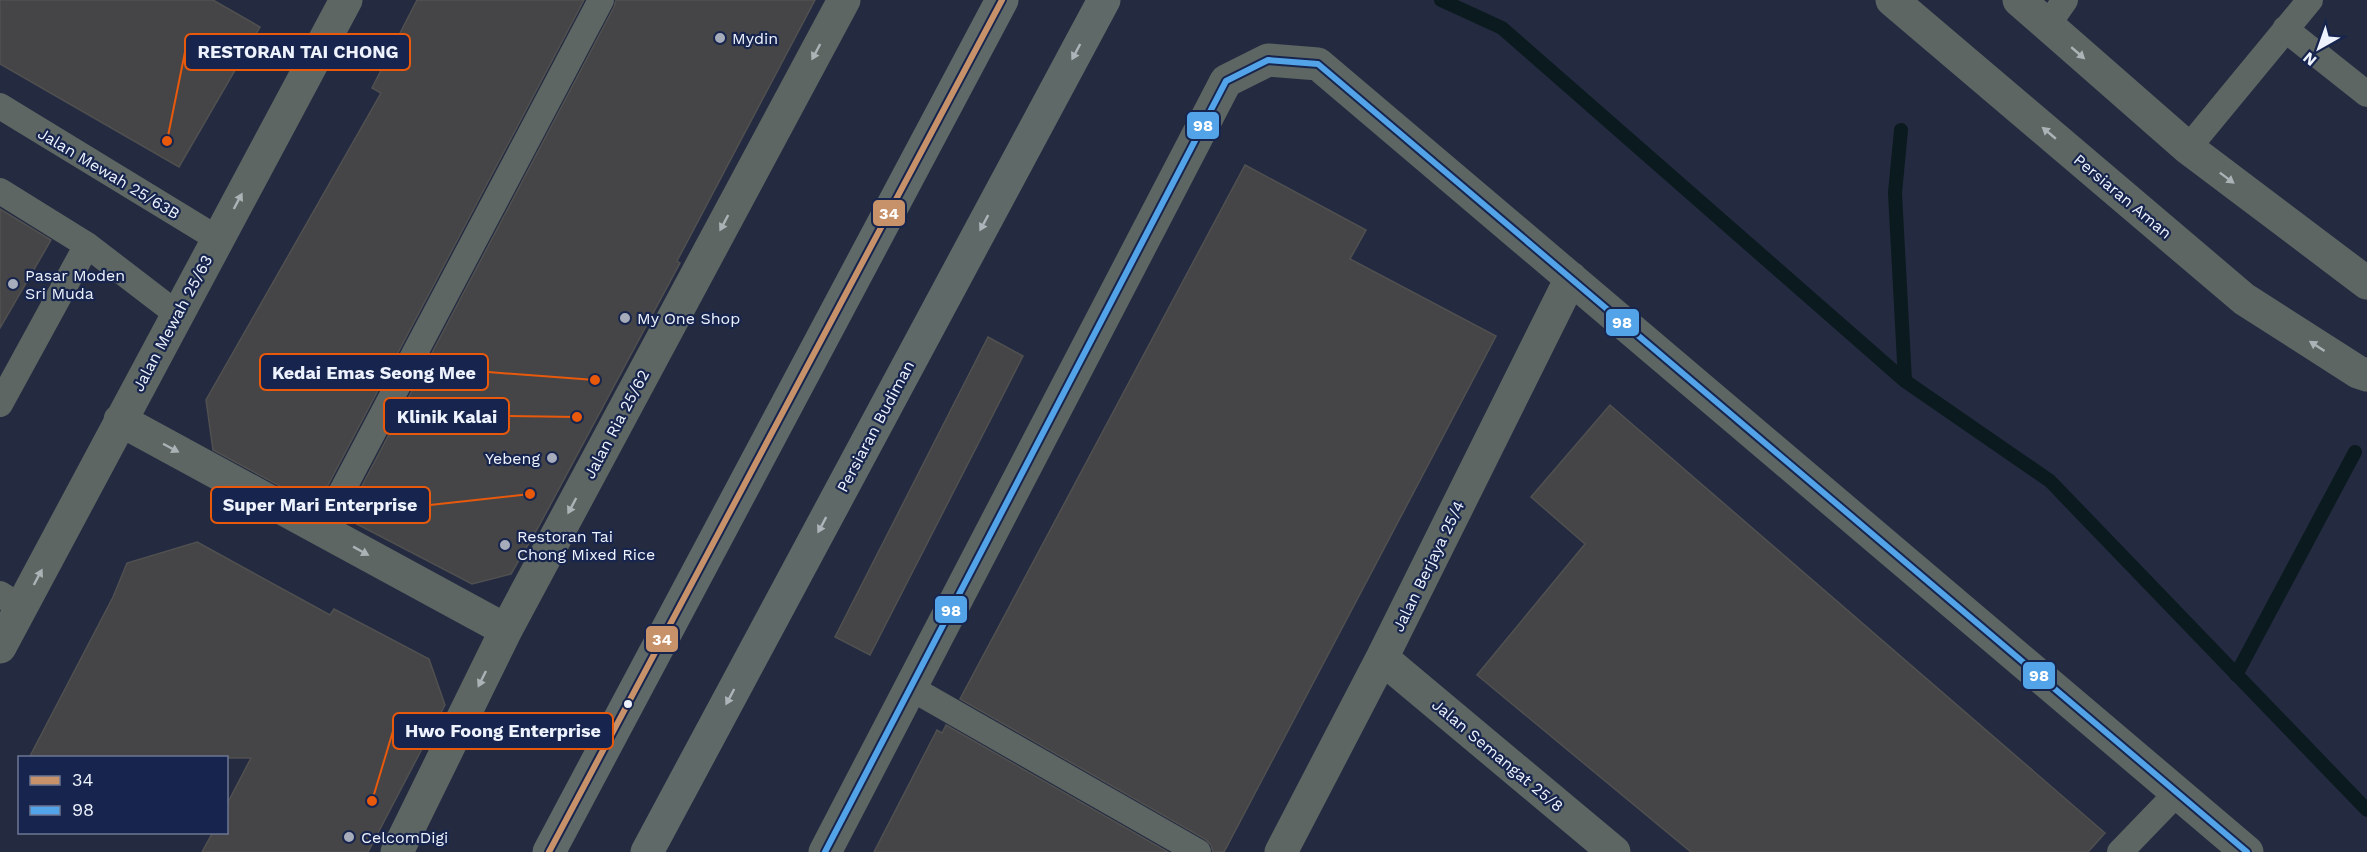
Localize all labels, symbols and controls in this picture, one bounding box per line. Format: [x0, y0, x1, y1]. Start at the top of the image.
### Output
north arrow [2289, 18, 2349, 78]
place label: Mydin [732, 29, 778, 48]
marker: Mydin [713, 31, 727, 45]
callout: RESTORAN TAI CHONG [185, 34, 410, 70]
text: RESTORAN TAI CHONG [197, 41, 399, 62]
one-way arrow [811, 43, 821, 60]
one-way arrow [1071, 43, 1081, 60]
one-way arrow [2070, 46, 2085, 59]
text: N [2299, 48, 2320, 70]
line badge: 98 [1186, 111, 1220, 140]
text: 98 [1193, 116, 1213, 135]
street label: Jalan Mewah 25/63B [34, 124, 183, 223]
one-way arrow [2041, 127, 2057, 140]
street label: Persiaran Aman [2070, 150, 2175, 243]
one-way arrow [2220, 172, 2235, 184]
one-way arrow [233, 192, 243, 209]
line badge: 34 [872, 199, 906, 227]
text: 34 [879, 204, 899, 223]
one-way arrow [719, 215, 728, 232]
one-way arrow [979, 215, 989, 232]
street label: Jalan Mewah 25/63 [128, 252, 216, 395]
place label: Pasar Moden Sri Muda [25, 266, 125, 303]
marker: Pasar Moden Sri Muda [6, 277, 20, 291]
line badge: 98 [1605, 308, 1640, 337]
place label: My One Shop [637, 309, 740, 328]
marker: My One Shop [618, 311, 632, 325]
text: 98 [1612, 313, 1632, 332]
one-way arrow [2309, 341, 2325, 352]
callout: Kedai Emas Seong Mee [260, 354, 488, 390]
street label: Persiaran Budiman [833, 357, 918, 495]
text: Kedai Emas Seong Mee [272, 362, 476, 383]
street label: Jalan Ria 25/62 [580, 367, 653, 482]
callout: Klinik Kalai [384, 398, 509, 434]
text: Klinik Kalai [397, 406, 497, 427]
one-way arrow [163, 443, 180, 453]
place label: Yebeng [485, 449, 540, 468]
marker: Yebeng [545, 451, 559, 465]
callout: Super Mari Enterprise [211, 487, 430, 523]
text: Super Mari Enterprise [223, 494, 417, 515]
one-way arrow [567, 498, 577, 515]
street label: Jalan Berjaya 25/4 [1389, 498, 1468, 635]
one-way arrow [817, 517, 827, 534]
place label: Restoran Tai Chong Mixed Rice [517, 527, 655, 564]
marker: Restoran Tai Chong Mixed Rice [498, 538, 512, 552]
one-way arrow [353, 546, 370, 556]
one-way arrow [33, 568, 43, 585]
line badge: 98 [934, 595, 968, 624]
text: 98 [941, 601, 961, 620]
line badge: 34 [645, 625, 679, 653]
text: 34 [652, 630, 672, 649]
line badge: 98 [2022, 661, 2056, 690]
text: 98 [2029, 666, 2049, 685]
one-way arrow [477, 670, 487, 688]
one-way arrow [725, 689, 735, 706]
street label: Jalan Semangat 25/8 [1428, 695, 1567, 816]
unlabelled marker [622, 698, 634, 710]
callout: Hwo Foong Enterprise [393, 713, 613, 749]
text: Hwo Foong Enterprise [405, 720, 601, 741]
legend [18, 756, 228, 834]
text: 34 [72, 769, 94, 790]
text: 98 [72, 799, 94, 820]
place label: CelcomDigi [361, 828, 448, 847]
marker: CelcomDigi [342, 830, 356, 844]

